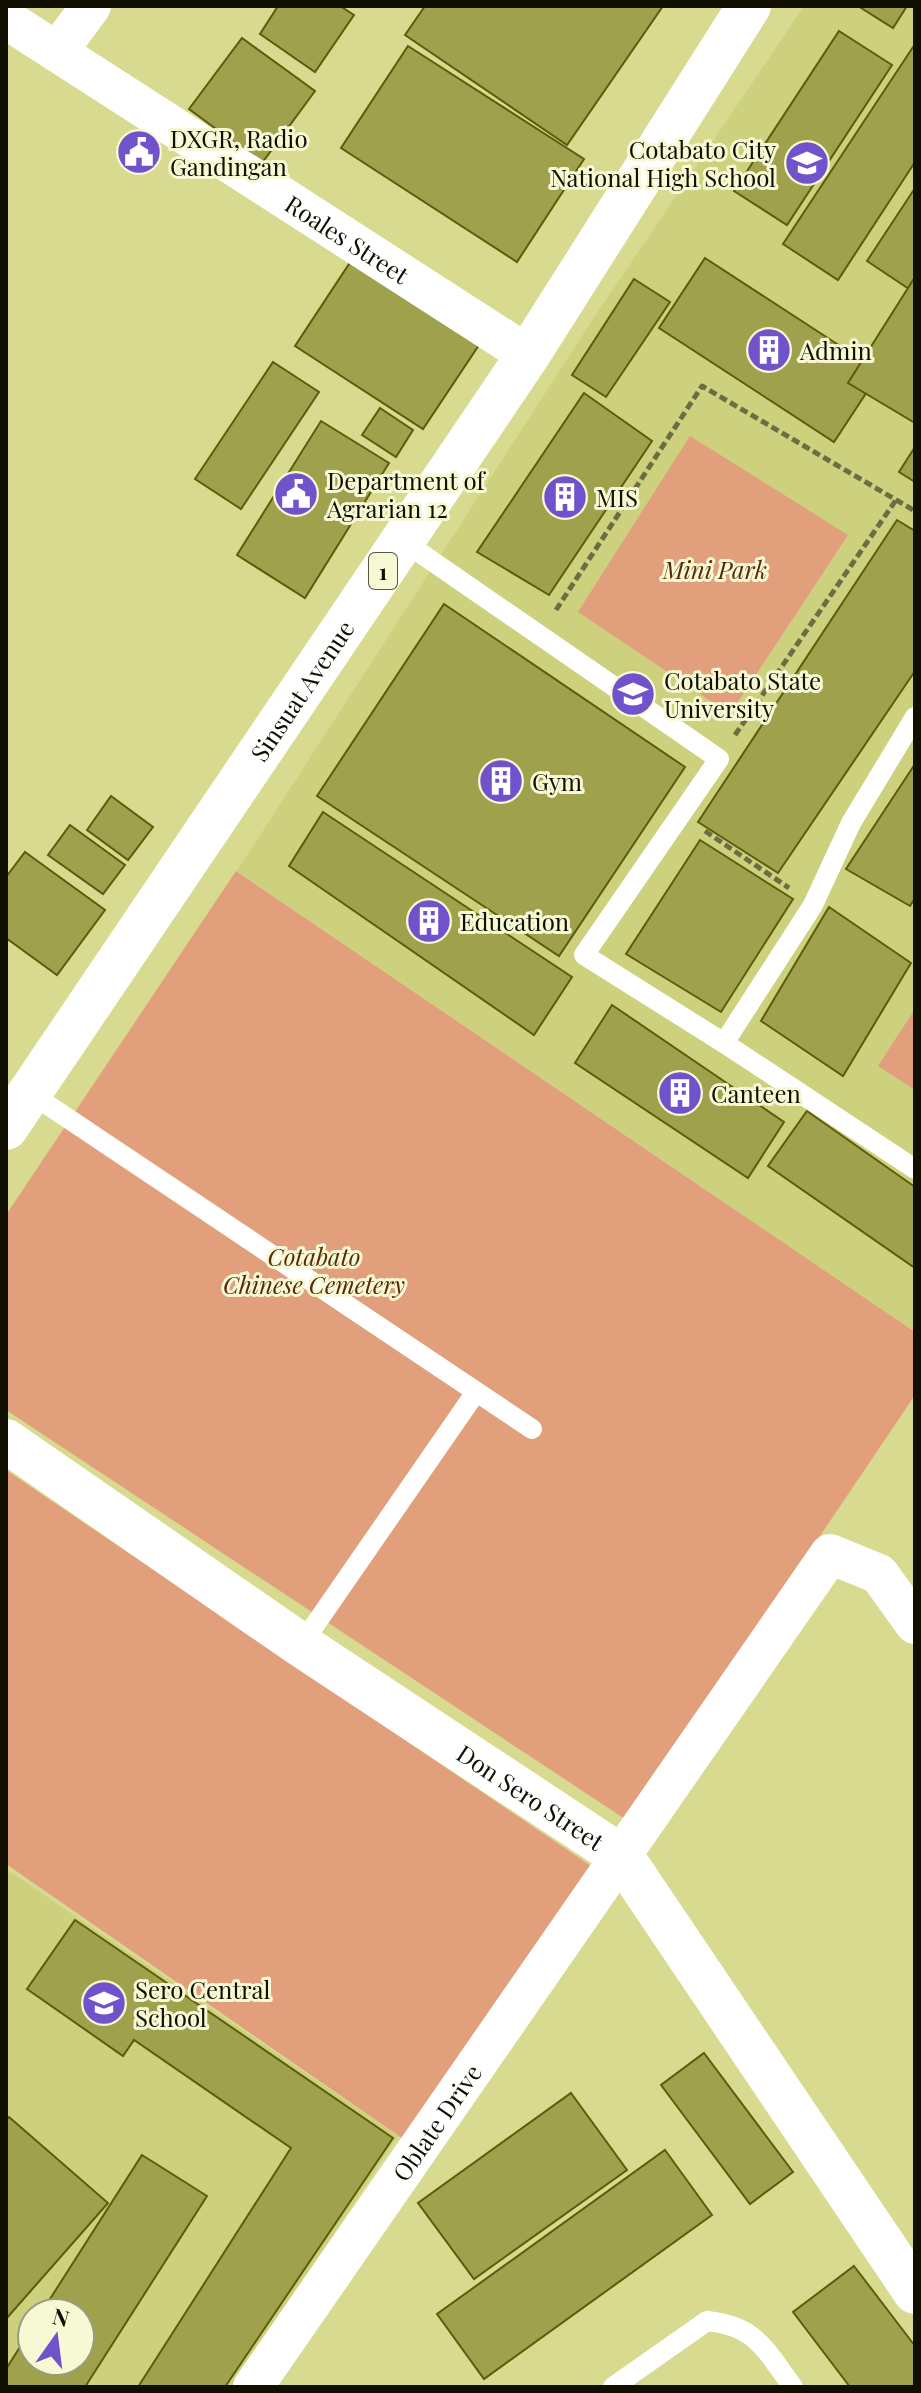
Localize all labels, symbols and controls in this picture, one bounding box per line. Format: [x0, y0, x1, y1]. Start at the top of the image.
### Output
place label: DXGR, Radio Gandingan [170, 122, 308, 182]
public building icon: DXGR, Radio Gandingan [115, 128, 163, 176]
place label: Cotabato City National High School [550, 133, 776, 193]
school or university icon: Cotabato City National High School [783, 139, 831, 187]
street label: Roales Street [280, 187, 416, 291]
building icon: Admin [745, 326, 793, 374]
place label: Admin [799, 334, 872, 366]
place label: Department of Agrarian 12 [326, 464, 487, 524]
public building icon: Department of Agrarian 12 [272, 470, 320, 518]
building icon: MIS [541, 473, 589, 521]
place label: MIS [596, 481, 638, 513]
road number: 1 [369, 553, 397, 589]
park label: Mini Park [662, 553, 767, 585]
street label: Sinsuat Avenue [242, 614, 360, 767]
place label: Cotabato State University [664, 664, 821, 724]
school or university icon: Cotabato State University [609, 670, 657, 718]
building icon: Gym [477, 757, 525, 805]
place label: Gym [532, 765, 582, 797]
building icon: Education [405, 897, 453, 945]
place label: Education [460, 905, 569, 937]
building icon: Canteen [656, 1069, 704, 1117]
place label: Canteen [711, 1077, 801, 1109]
park label: Cotabato Chinese Cemetery [223, 1240, 405, 1300]
street label: Don Sero Street [451, 1737, 611, 1857]
place label: Sero Central School [135, 1973, 271, 2033]
school or university icon: Sero Central School [80, 1979, 128, 2027]
street label: Oblate Drive [385, 2058, 488, 2187]
north arrow [16, 2297, 96, 2377]
text: N [50, 2300, 73, 2333]

